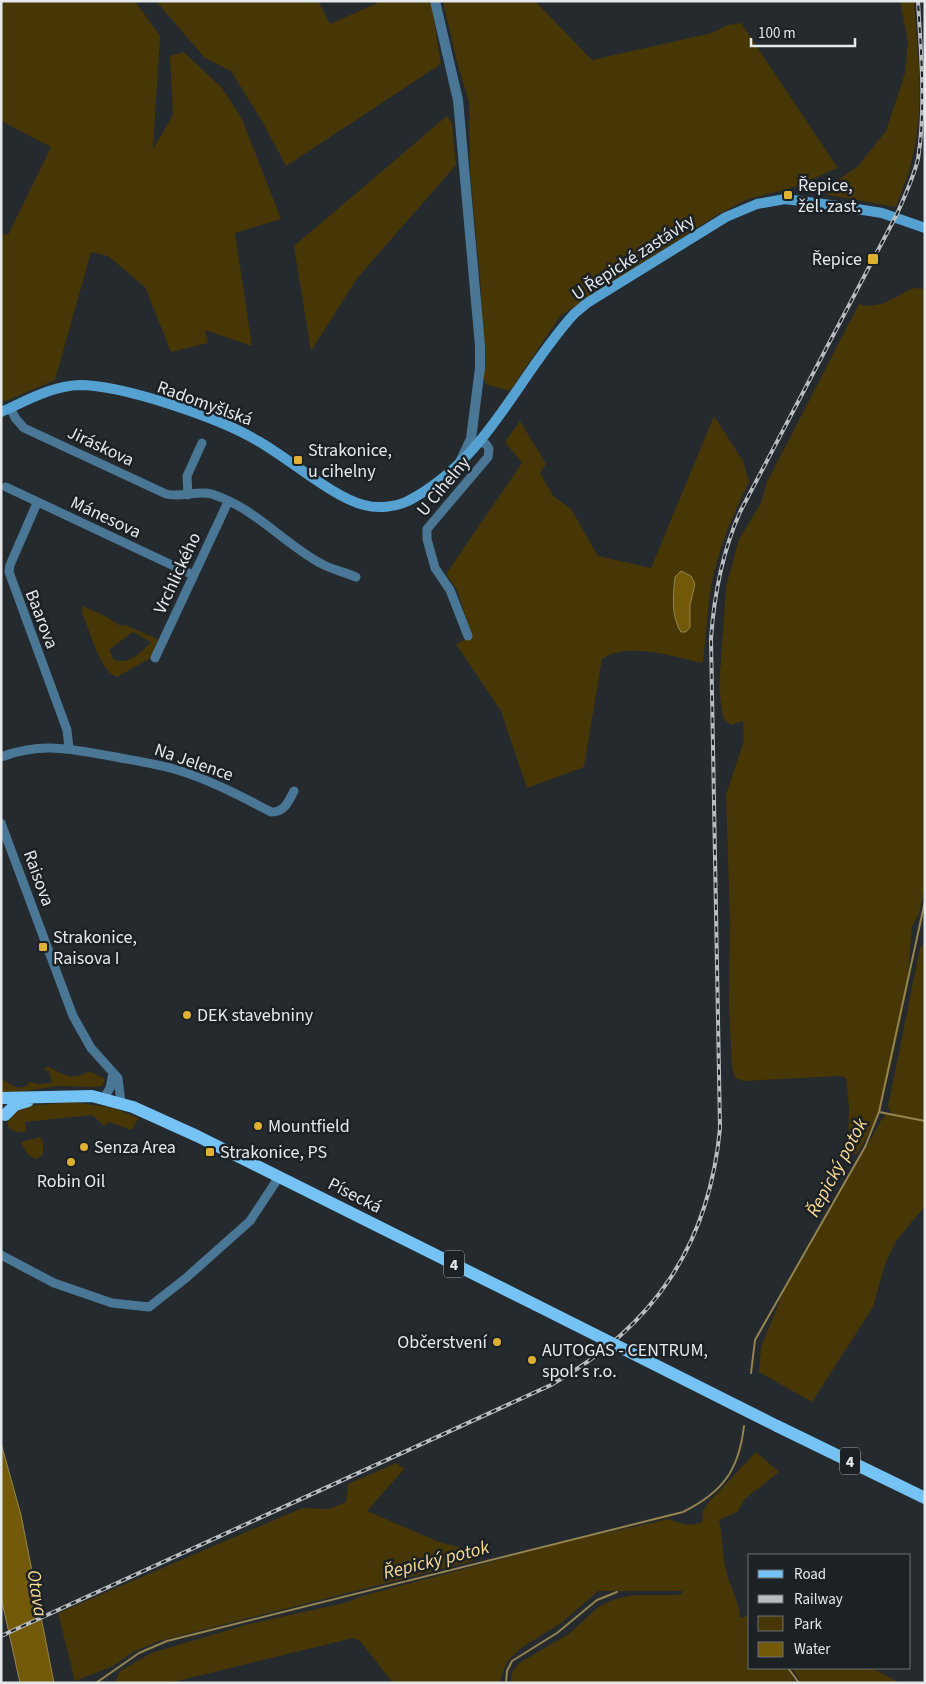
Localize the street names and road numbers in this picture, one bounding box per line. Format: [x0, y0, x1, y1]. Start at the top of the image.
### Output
street label: U Řepické zastávky [567, 208, 700, 307]
street label: Radomyšlská [154, 375, 256, 432]
street label: Jiráskova [63, 420, 138, 473]
street label: U Cihelny [411, 450, 476, 522]
street label: Mánesova [66, 490, 145, 545]
street label: Vrchlického [148, 528, 207, 618]
street label: Baarova [19, 586, 64, 652]
street label: Na Jelence [151, 737, 237, 788]
street label: Raisova [17, 847, 60, 910]
street label: Písecká [324, 1171, 386, 1220]
road number: 4 [444, 1250, 464, 1278]
road number: 4 [840, 1448, 860, 1474]

